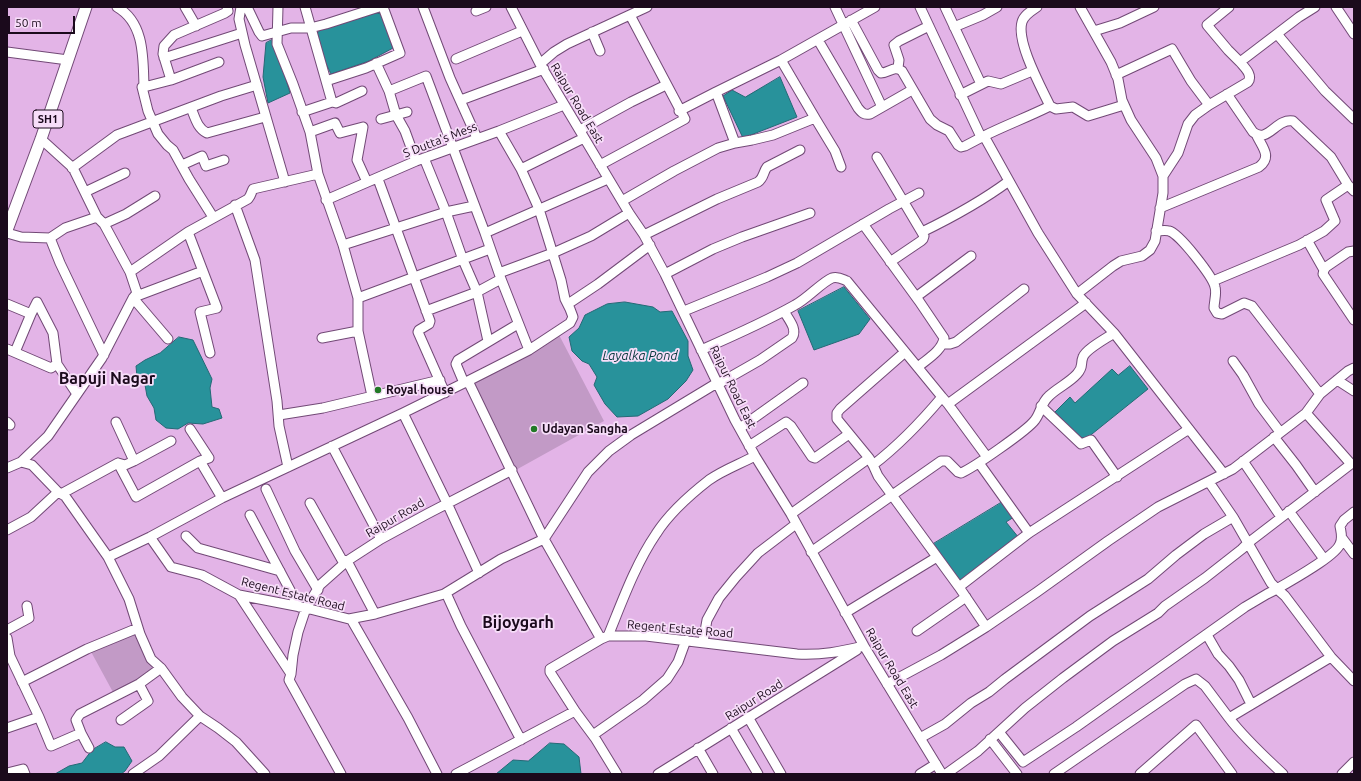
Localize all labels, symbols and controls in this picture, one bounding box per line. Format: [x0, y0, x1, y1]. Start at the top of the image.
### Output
scale bar [10, 8, 77, 34]
text: 50 m [15, 16, 42, 29]
street label: Raipur Road East [547, 60, 607, 146]
road number: SH1 [33, 110, 63, 128]
street label: S Dutta's Mess [401, 119, 479, 161]
street label: Raipur Road East [707, 343, 759, 431]
water label: Layalka Pond [602, 348, 678, 364]
district label: Bapuji Nagar [59, 369, 155, 389]
place label: Royal house [386, 383, 454, 397]
marker: Royal house [373, 385, 383, 395]
place label: Udayan Sangha [542, 422, 628, 436]
marker: Udayan Sangha [529, 424, 539, 434]
street label: Raipur Road [363, 495, 427, 541]
street label: Regent Estate Road [240, 574, 346, 614]
district label: Bijoygarh [482, 613, 554, 633]
street label: Regent Estate Road [626, 617, 734, 641]
street label: Raipur Road East [862, 625, 922, 711]
street label: Raipur Road [722, 677, 786, 723]

